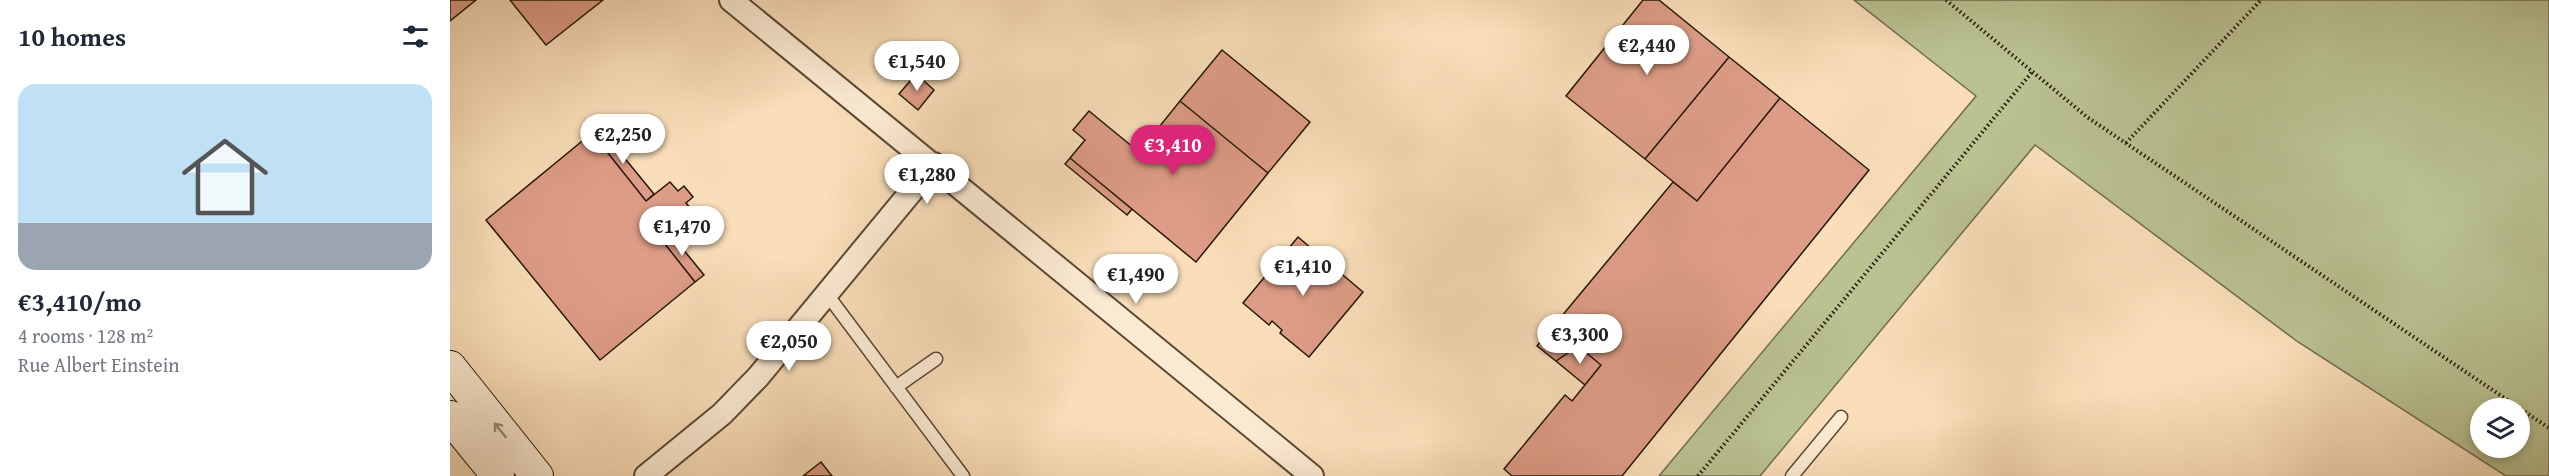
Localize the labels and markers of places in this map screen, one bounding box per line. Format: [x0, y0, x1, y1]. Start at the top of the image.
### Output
pin: €2,440 [1598, 25, 1696, 76]
pin: €1,540 [868, 41, 966, 92]
pin: €2,250 [574, 114, 672, 165]
pin: €3,410 [1124, 125, 1222, 176]
pin: €1,280 [878, 154, 976, 205]
pin: €1,470 [633, 206, 731, 257]
pin: €1,410 [1254, 246, 1352, 297]
pin: €1,490 [1087, 254, 1185, 305]
pin: €3,300 [1531, 314, 1629, 365]
pin: €2,050 [740, 321, 838, 372]

